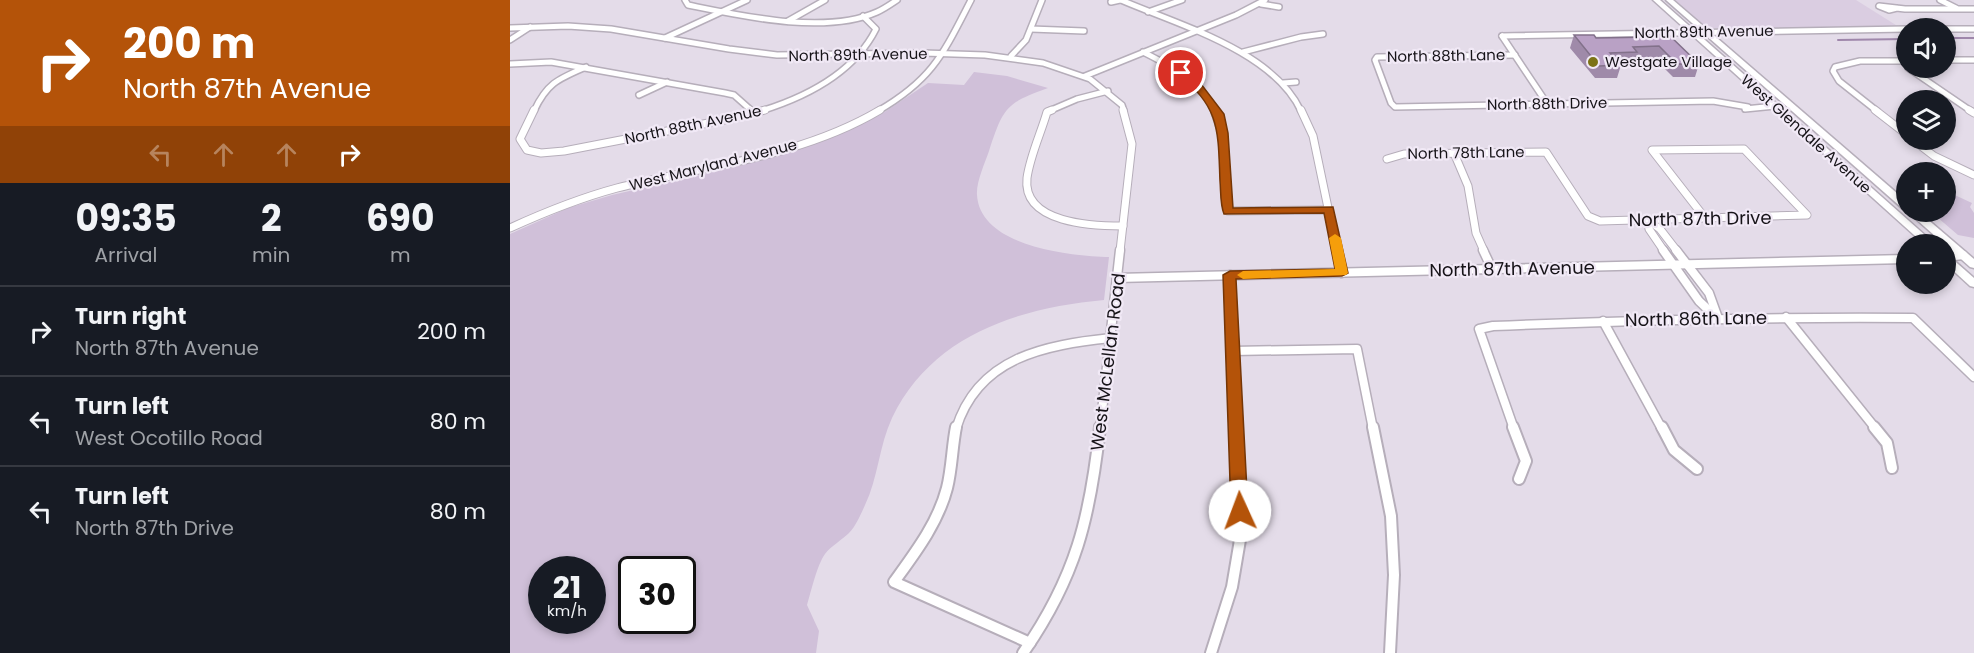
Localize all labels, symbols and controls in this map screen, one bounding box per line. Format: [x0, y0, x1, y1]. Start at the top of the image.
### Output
text: 200 m [123, 14, 255, 73]
map controls [1896, 18, 1956, 294]
button: sound [1896, 18, 1956, 78]
street label: North 89th Avenue [1634, 20, 1774, 43]
icon: right [24, 24, 102, 102]
street label: North 89th Avenue [788, 43, 928, 66]
street label: North 88th Lane [1387, 44, 1505, 67]
pin [1155, 47, 1206, 98]
place label: Westgate Village [1605, 51, 1732, 72]
marker: Westgate Village [1586, 55, 1600, 69]
icon: arrive [1164, 56, 1197, 89]
street label: West Glendale Avenue [1736, 69, 1876, 198]
text: North 87th Avenue [123, 70, 371, 107]
button: layers [1896, 90, 1956, 150]
street label: North 88th Drive [1487, 92, 1607, 115]
street label: North 88th Avenue [623, 100, 763, 149]
street label: West Maryland Avenue [627, 133, 799, 196]
icon: left [144, 138, 177, 171]
icon: ahead [207, 138, 240, 171]
icon: ahead [270, 138, 303, 171]
icon: right [333, 138, 366, 171]
street label: North 78th Lane [1407, 141, 1525, 164]
button: + [1896, 162, 1956, 222]
text: 09:35 [76, 193, 177, 244]
text: 2 [261, 193, 282, 244]
text: 690 [366, 193, 434, 244]
street label: North 87th Drive [1628, 205, 1772, 232]
button: − [1896, 234, 1956, 294]
text: Arrival [95, 241, 158, 269]
text: min [252, 241, 290, 269]
text: m [390, 241, 410, 269]
street label: North 87th Avenue [1429, 255, 1595, 282]
street label: West McLellan Road [1084, 272, 1131, 452]
text: Turn right [75, 301, 186, 332]
street label: North 86th Lane [1625, 305, 1767, 332]
icon: right [24, 315, 57, 348]
text: 200 m [417, 316, 486, 347]
text: North 87th Avenue [75, 334, 259, 362]
text: Turn left [75, 391, 169, 422]
icon: left [24, 405, 57, 438]
text: 80 m [430, 406, 486, 437]
text: West Ocotillo Road [75, 424, 263, 452]
position arrow [1208, 479, 1272, 543]
text: Turn left [75, 481, 169, 512]
icon: left [24, 495, 57, 528]
text: 80 m [430, 496, 486, 527]
text: North 87th Drive [75, 514, 234, 542]
speed limit sign: 30 [618, 556, 696, 634]
text: 21 [553, 566, 581, 609]
text: km/h [547, 600, 587, 621]

